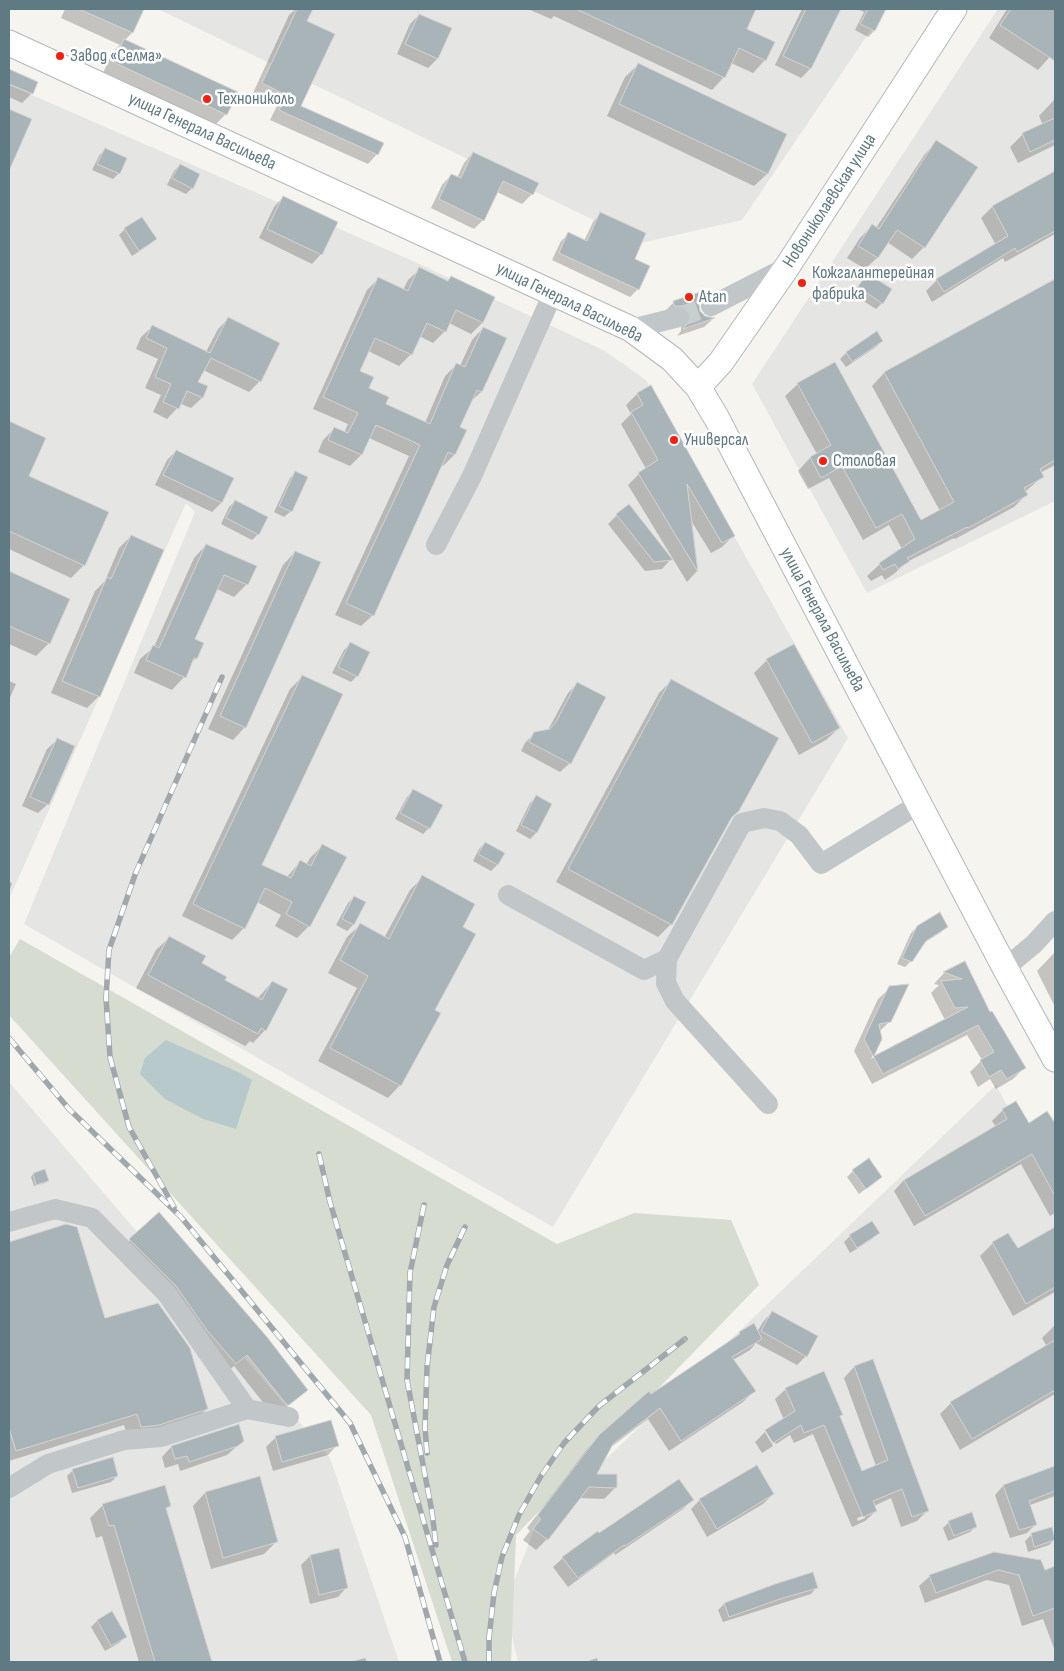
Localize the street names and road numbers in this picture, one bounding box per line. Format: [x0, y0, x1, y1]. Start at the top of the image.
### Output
street label: улица Генерала Васильева [125, 88, 279, 176]
street label: Новониколаевская улица [779, 130, 881, 272]
street label: улица Генерала Васильева [492, 258, 646, 348]
street label: улица Генерала Васильева [775, 544, 869, 696]

